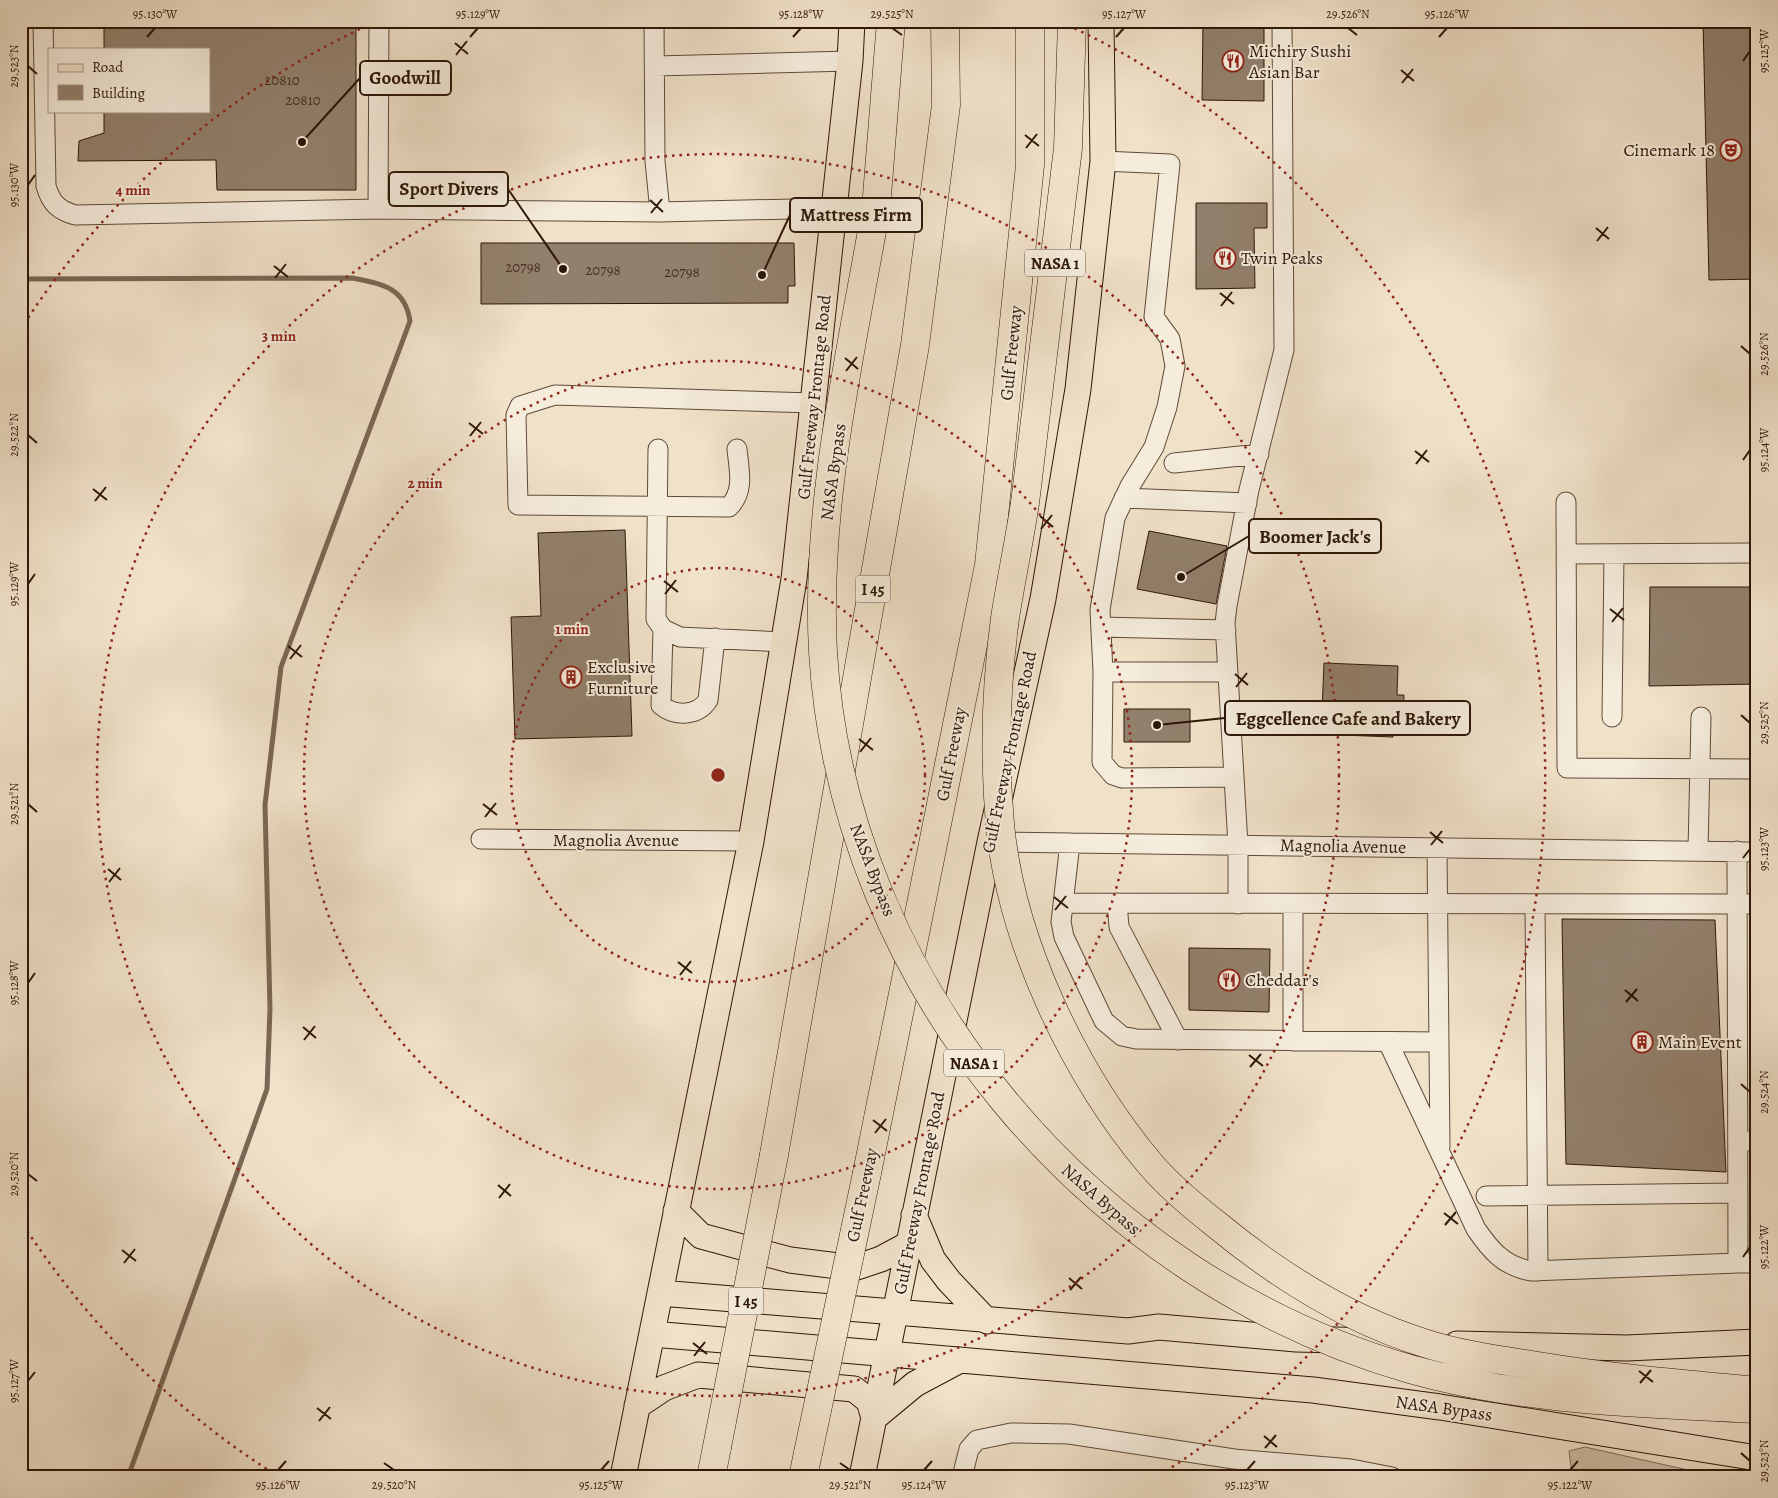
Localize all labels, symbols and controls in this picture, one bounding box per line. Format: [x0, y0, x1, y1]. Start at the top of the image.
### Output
text: 95.130°W [133, 6, 178, 22]
text: 95.129°W [456, 6, 501, 22]
text: 95.128°W [779, 6, 824, 22]
text: 29.525°N [870, 6, 914, 22]
text: 95.127°W [1102, 6, 1147, 22]
text: 29.526°N [1326, 6, 1370, 22]
text: 95.126°W [1425, 6, 1470, 22]
text: 95.125°W [1756, 28, 1772, 73]
place label: Michiry Sushi Asian Bar [1248, 39, 1351, 84]
text: 29.523°N [6, 44, 22, 87]
legend [48, 48, 210, 112]
restaurant icon: Michiry Sushi Asian Bar [1221, 49, 1245, 73]
text: Road [92, 57, 124, 77]
callout: Goodwill [360, 61, 451, 95]
text: Goodwill [369, 65, 441, 91]
house number: 20810 [264, 70, 300, 90]
text: Building [92, 83, 145, 103]
house number: 20810 [285, 90, 321, 110]
place label: Cinemark 18 [1623, 138, 1715, 162]
theatre icon: Cinemark 18 [1719, 138, 1743, 162]
text: 95.130°W [6, 162, 22, 207]
callout: Sport Divers [389, 172, 508, 206]
text: Sport Divers [399, 176, 499, 202]
text: 4 min [115, 180, 151, 200]
callout: Mattress Firm [790, 198, 922, 232]
text: Mattress Firm [800, 202, 912, 228]
restaurant icon: Twin Peaks [1213, 246, 1237, 270]
place label: Twin Peaks [1241, 246, 1323, 270]
road number: NASA 1 [1025, 250, 1085, 276]
house number: 20798 [505, 257, 541, 277]
house number: 20798 [585, 260, 621, 280]
house number: 20798 [664, 262, 700, 282]
street label: Gulf Freeway Frontage Road [791, 293, 837, 501]
street label: Gulf Freeway [994, 303, 1028, 402]
text: 3 min [262, 326, 297, 346]
text: 29.526°N [1756, 332, 1772, 376]
text: 29.522°N [6, 413, 22, 457]
street label: NASA Bypass [814, 422, 852, 522]
text: 95.124°W [1756, 427, 1772, 472]
text: 2 min [407, 473, 443, 493]
callout: Boomer Jack's [1249, 519, 1381, 553]
text: Boomer Jack's [1259, 524, 1371, 550]
text: 95.129°W [6, 561, 22, 606]
road number: I 45 [856, 576, 890, 602]
text: 1 min [555, 619, 589, 639]
street label: Gulf Freeway Frontage Road [976, 649, 1042, 855]
place label: Exclusive Furniture [587, 655, 658, 700]
building icon: Exclusive Furniture [559, 665, 583, 689]
callout: Eggcellence Cafe and Bakery [1225, 701, 1470, 735]
text: 29.525°N [1756, 701, 1772, 745]
street label: Gulf Freeway [930, 704, 972, 803]
text: Eggcellence Cafe and Bakery [1235, 706, 1462, 732]
centre of rings [709, 766, 727, 784]
text: 29.521°N [6, 783, 22, 825]
street label: NASA Bypass [844, 820, 902, 920]
text: 95.123°W [1756, 826, 1772, 871]
street label: Magnolia Avenue [553, 828, 679, 852]
street label: Magnolia Avenue [1280, 833, 1406, 859]
text: 95.128°W [6, 960, 22, 1005]
restaurant icon: Cheddar's [1217, 968, 1241, 992]
place label: Cheddar's [1245, 968, 1319, 992]
building icon: Main Event [1630, 1030, 1654, 1054]
place label: Main Event [1658, 1030, 1742, 1054]
road number: NASA 1 [944, 1050, 1004, 1076]
text: 29.524°N [1756, 1070, 1772, 1114]
street label: Gulf Freeway Frontage Road [888, 1089, 950, 1296]
street label: Gulf Freeway [840, 1145, 884, 1244]
text: 29.520°N [6, 1151, 22, 1196]
street label: NASA Bypass [1056, 1158, 1146, 1240]
text: 95.122°W [1756, 1224, 1772, 1269]
road number: I 45 [728, 1288, 764, 1314]
text: 95.127°W [6, 1358, 22, 1403]
street label: NASA Bypass [1394, 1389, 1494, 1427]
text: 29.523°N [1756, 1439, 1772, 1482]
text: 95.126°W [256, 1477, 301, 1493]
text: 29.520°N [372, 1477, 417, 1493]
text: 95.125°W [579, 1477, 624, 1493]
text: 29.521°N [829, 1477, 871, 1493]
text: 95.124°W [902, 1477, 947, 1493]
text: 95.123°W [1225, 1477, 1270, 1493]
text: 95.122°W [1548, 1477, 1593, 1493]

